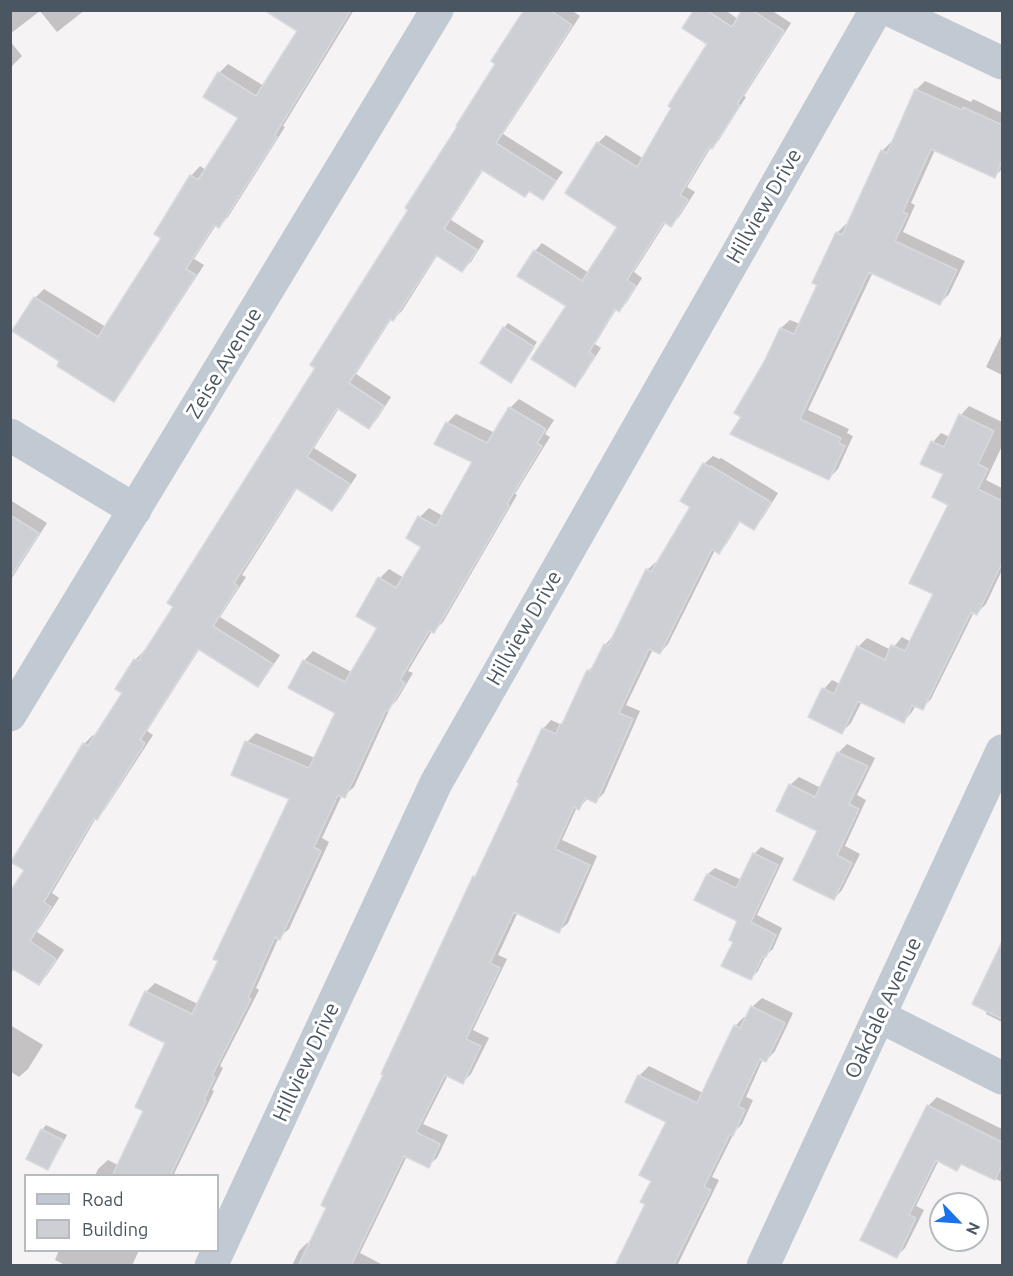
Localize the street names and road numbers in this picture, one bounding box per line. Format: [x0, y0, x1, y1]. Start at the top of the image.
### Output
street label: Hillview Drive [721, 144, 807, 268]
street label: Zeise Avenue [181, 303, 267, 423]
street label: Hillview Drive [481, 566, 567, 690]
street label: Oakdale Avenue [839, 933, 927, 1083]
street label: Hillview Drive [267, 998, 345, 1126]

